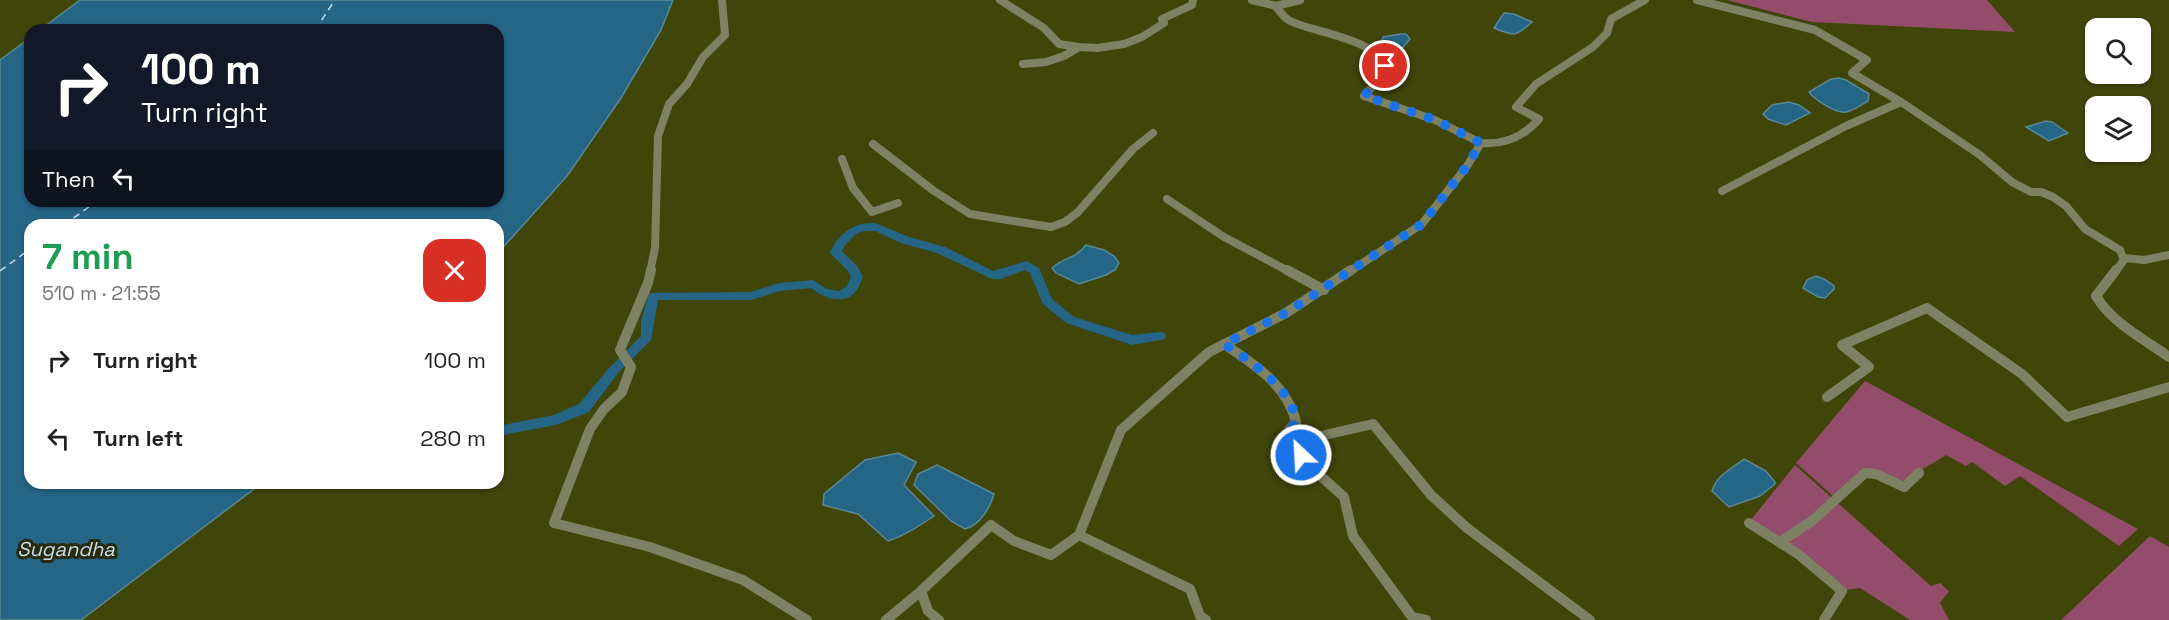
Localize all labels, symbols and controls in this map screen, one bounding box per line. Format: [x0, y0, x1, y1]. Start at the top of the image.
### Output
map controls [2085, 18, 2151, 162]
button: search [2085, 18, 2151, 84]
pin [1359, 40, 1410, 91]
text: 100 m [141, 43, 261, 96]
icon: right [42, 48, 120, 126]
icon: arrive [1368, 49, 1401, 82]
text: Turn right [141, 95, 268, 130]
button: layers [2085, 96, 2151, 162]
icon: left [107, 162, 140, 195]
text: Then [42, 165, 95, 193]
text: 7 min [42, 234, 134, 280]
button: close [423, 239, 486, 302]
text: 510 m · 21:55 [42, 280, 161, 306]
icon: right [42, 344, 75, 377]
text: Turn right [93, 346, 198, 374]
text: 100 m [424, 346, 486, 374]
icon: left [42, 422, 75, 455]
position arrow [1269, 423, 1333, 487]
text: Turn left [93, 424, 183, 452]
text: 280 m [420, 424, 486, 452]
water label: Sugandha [17, 536, 115, 562]

